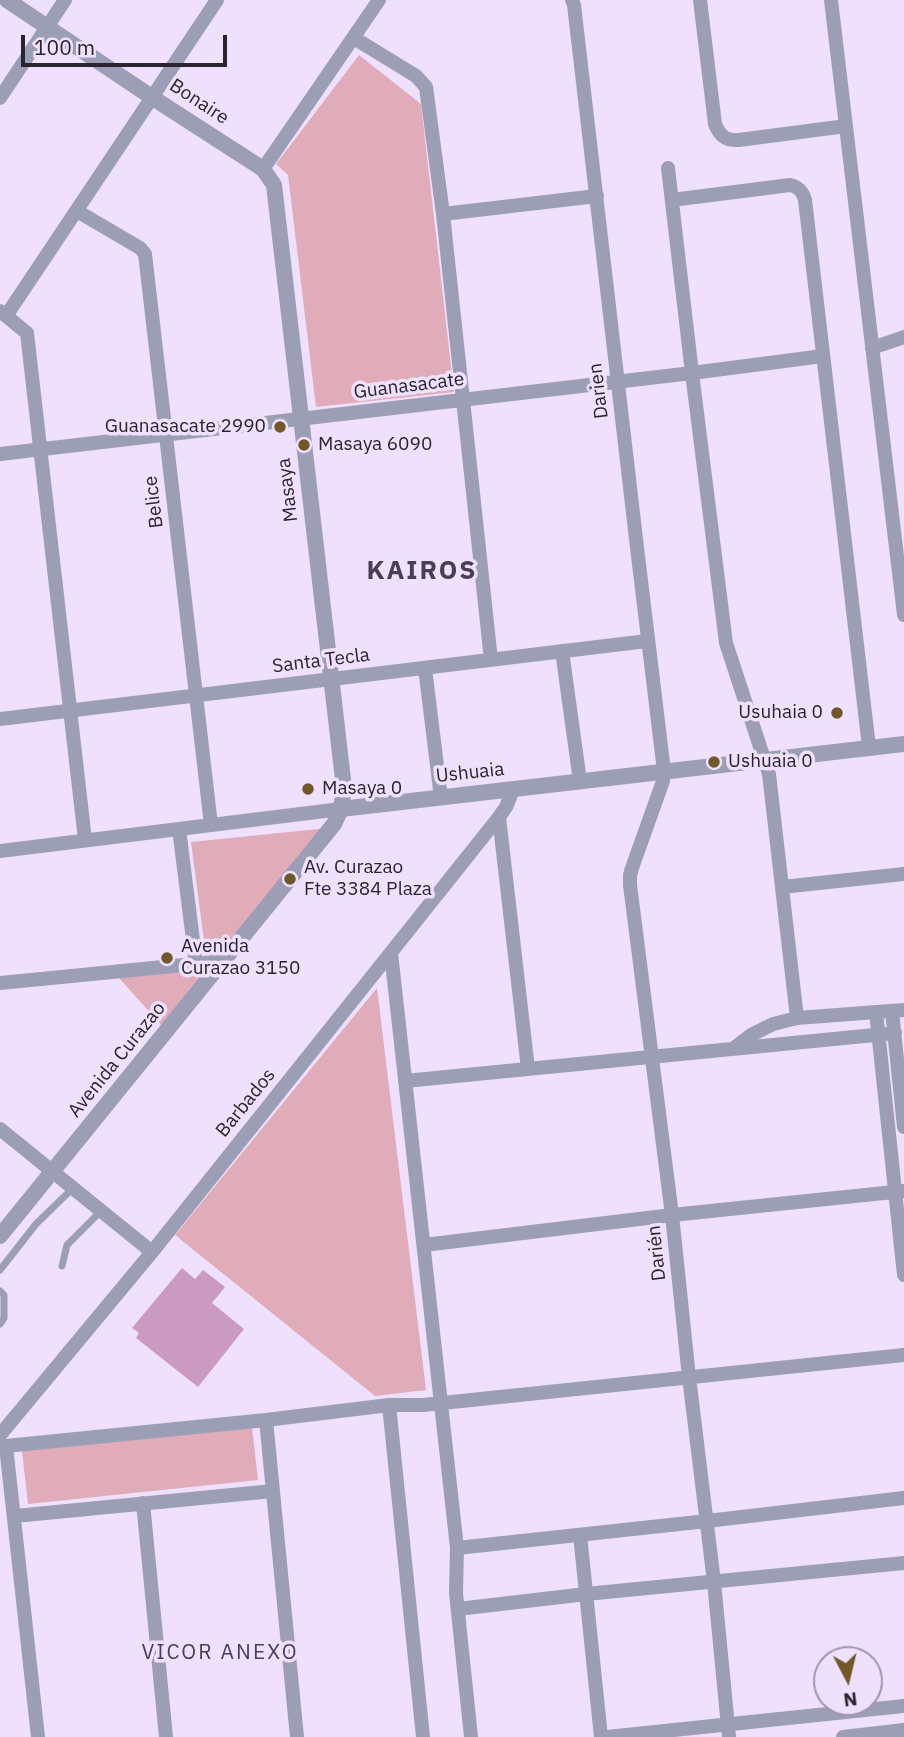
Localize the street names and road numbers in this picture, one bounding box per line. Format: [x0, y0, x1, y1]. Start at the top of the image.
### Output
street label: Bonaire [165, 74, 233, 130]
street label: Darien [584, 362, 614, 420]
street label: Guanasacate [352, 368, 466, 404]
street label: Masaya [273, 457, 303, 523]
street label: Belice [139, 474, 169, 530]
street label: Santa Tecla [271, 644, 371, 678]
street label: Ushuaia [435, 758, 505, 788]
street label: Avenida Curazao [64, 998, 170, 1122]
street label: Barbados [211, 1064, 281, 1142]
street label: Darién [643, 1224, 671, 1282]

